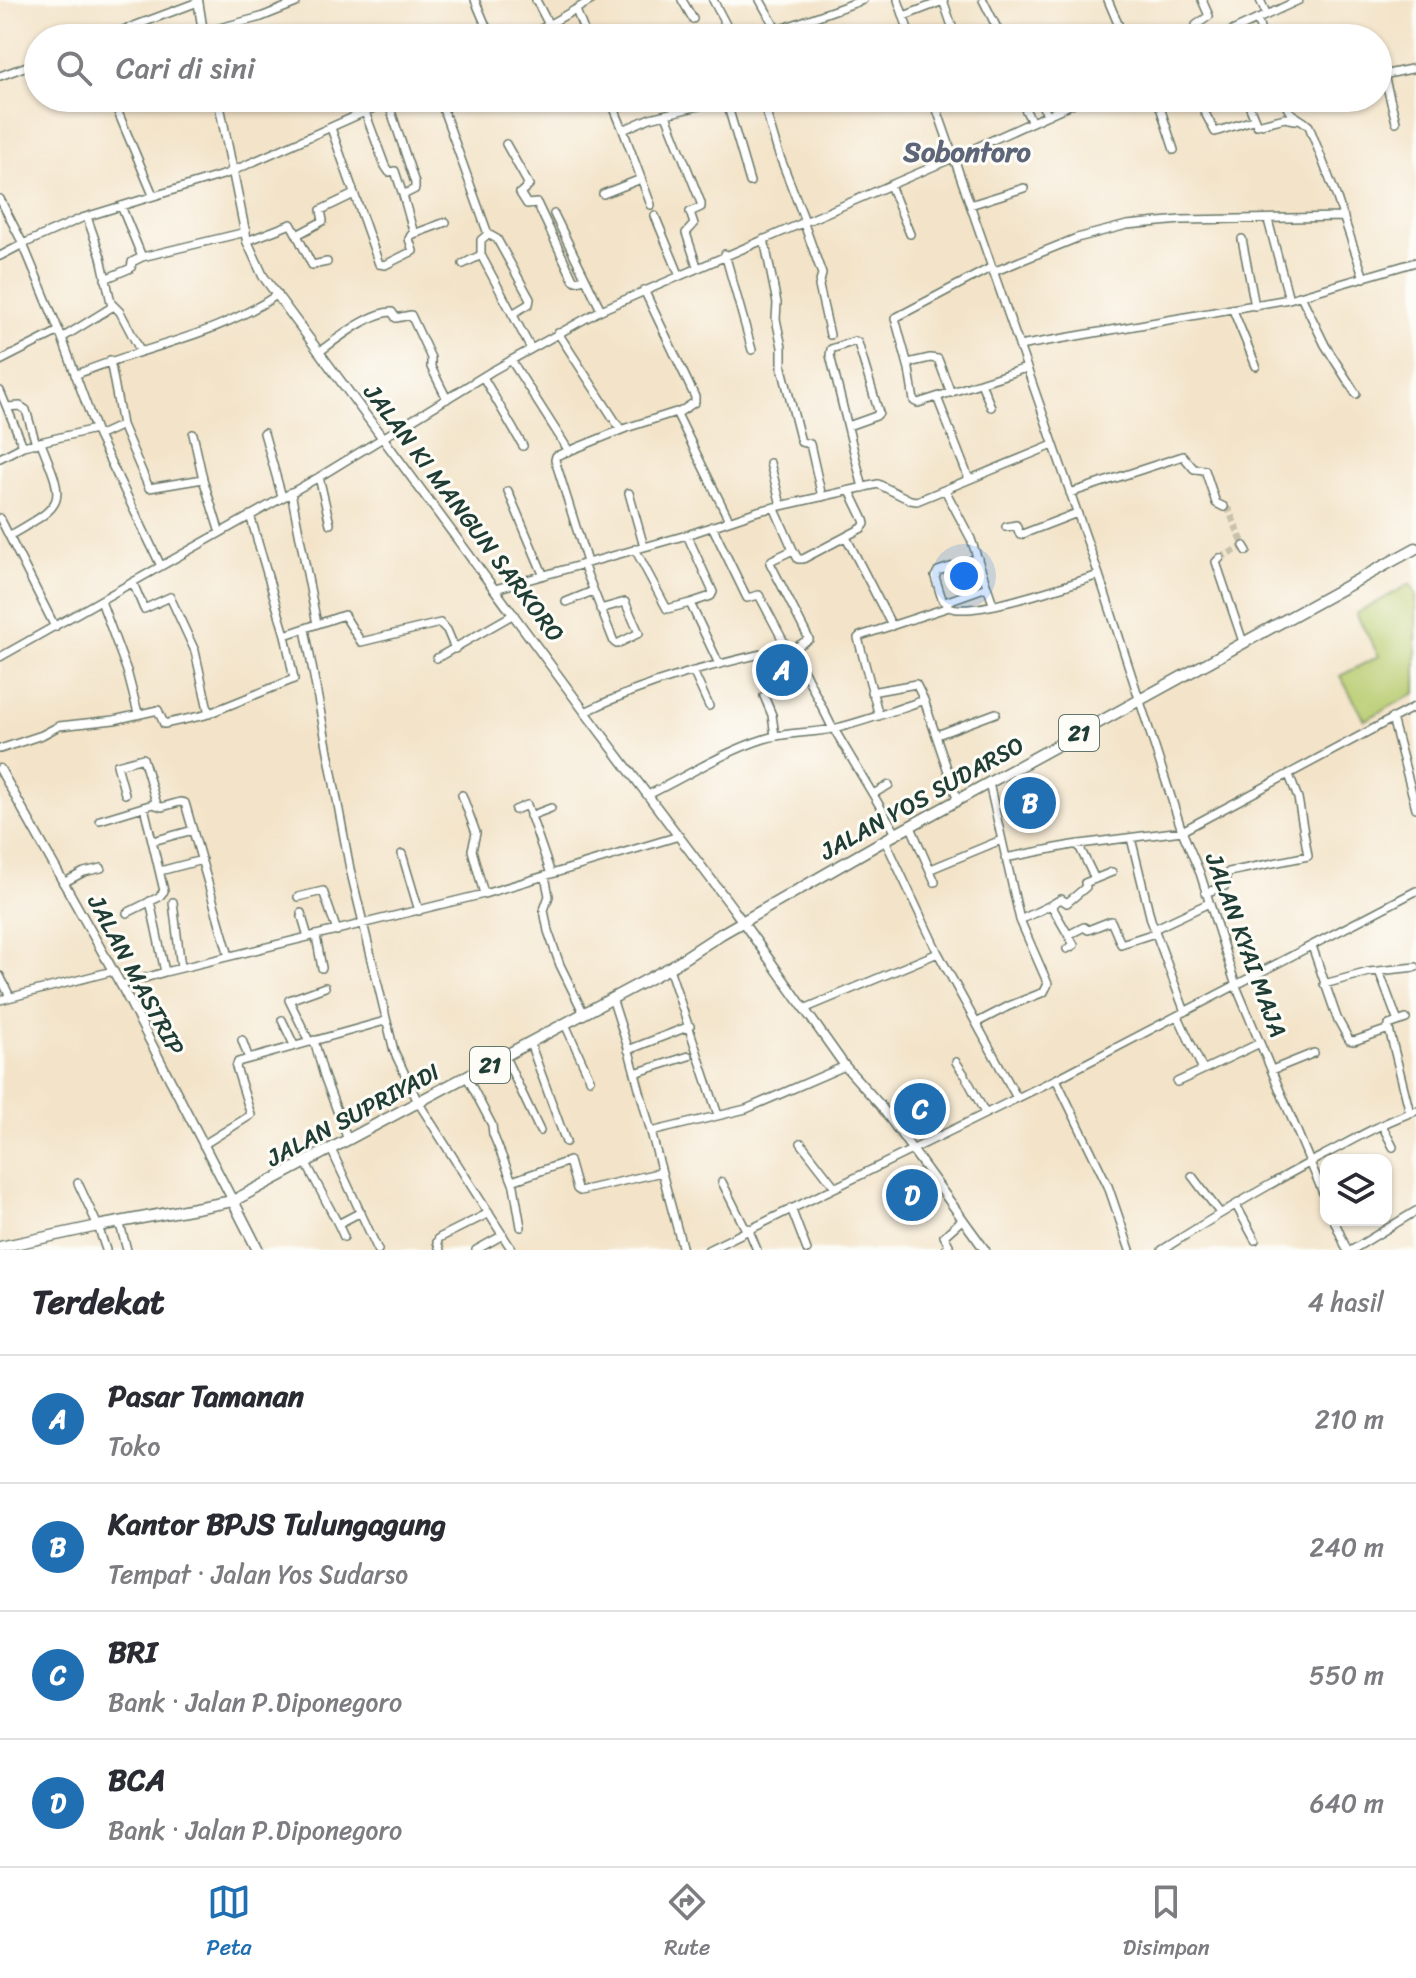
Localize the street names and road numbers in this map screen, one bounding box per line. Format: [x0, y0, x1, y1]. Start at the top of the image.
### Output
street label: JALAN KI MANGUN SARKORO [352, 374, 576, 651]
road number: 21 [1059, 715, 1099, 751]
street label: JALAN YOS SUDARSO [811, 724, 1032, 872]
street label: JALAN KYAI MAJA [1193, 846, 1299, 1043]
street label: JALAN MASTRIP [75, 886, 196, 1063]
road number: 21 [470, 1047, 510, 1083]
street label: JALAN SUPRIYADI [258, 1051, 447, 1179]

